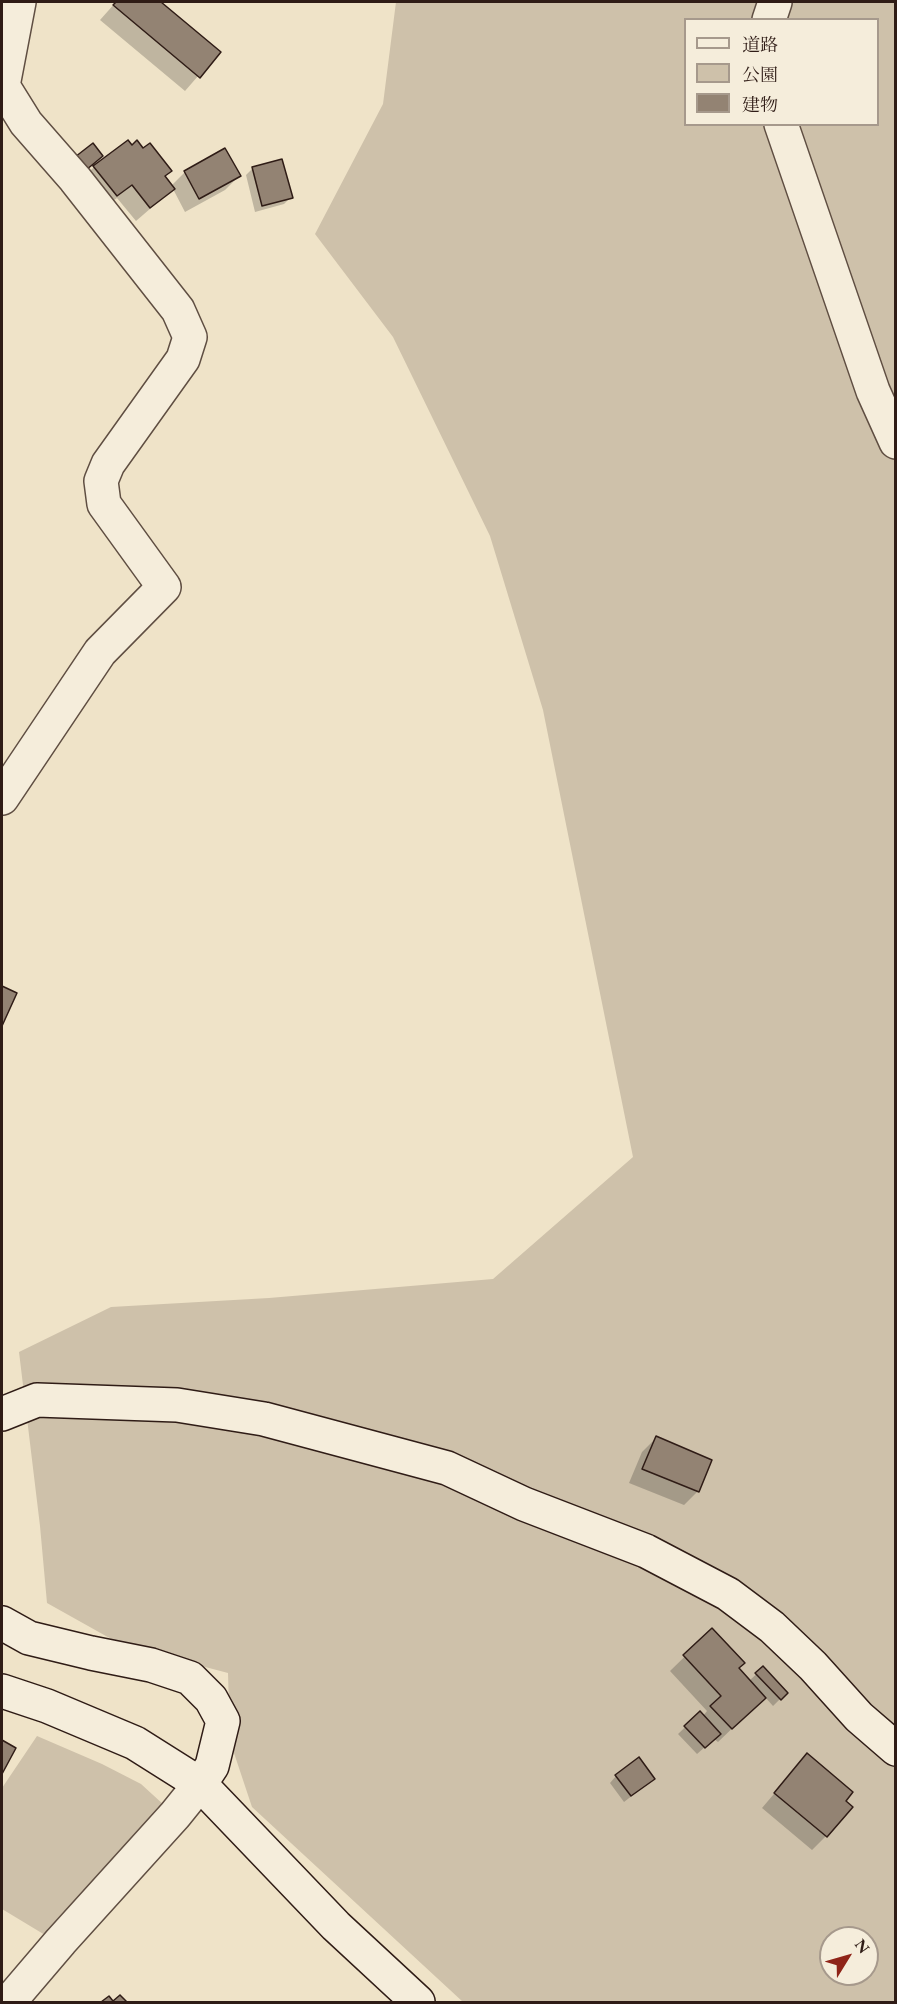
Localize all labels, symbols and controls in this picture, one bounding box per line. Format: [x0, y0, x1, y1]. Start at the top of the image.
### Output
legend [684, 18, 879, 126]
text: 道路 [742, 33, 778, 56]
text: 公園 [742, 63, 778, 86]
text: 建物 [742, 93, 778, 116]
north arrow [819, 1926, 879, 1986]
text: N [850, 1935, 874, 1958]

